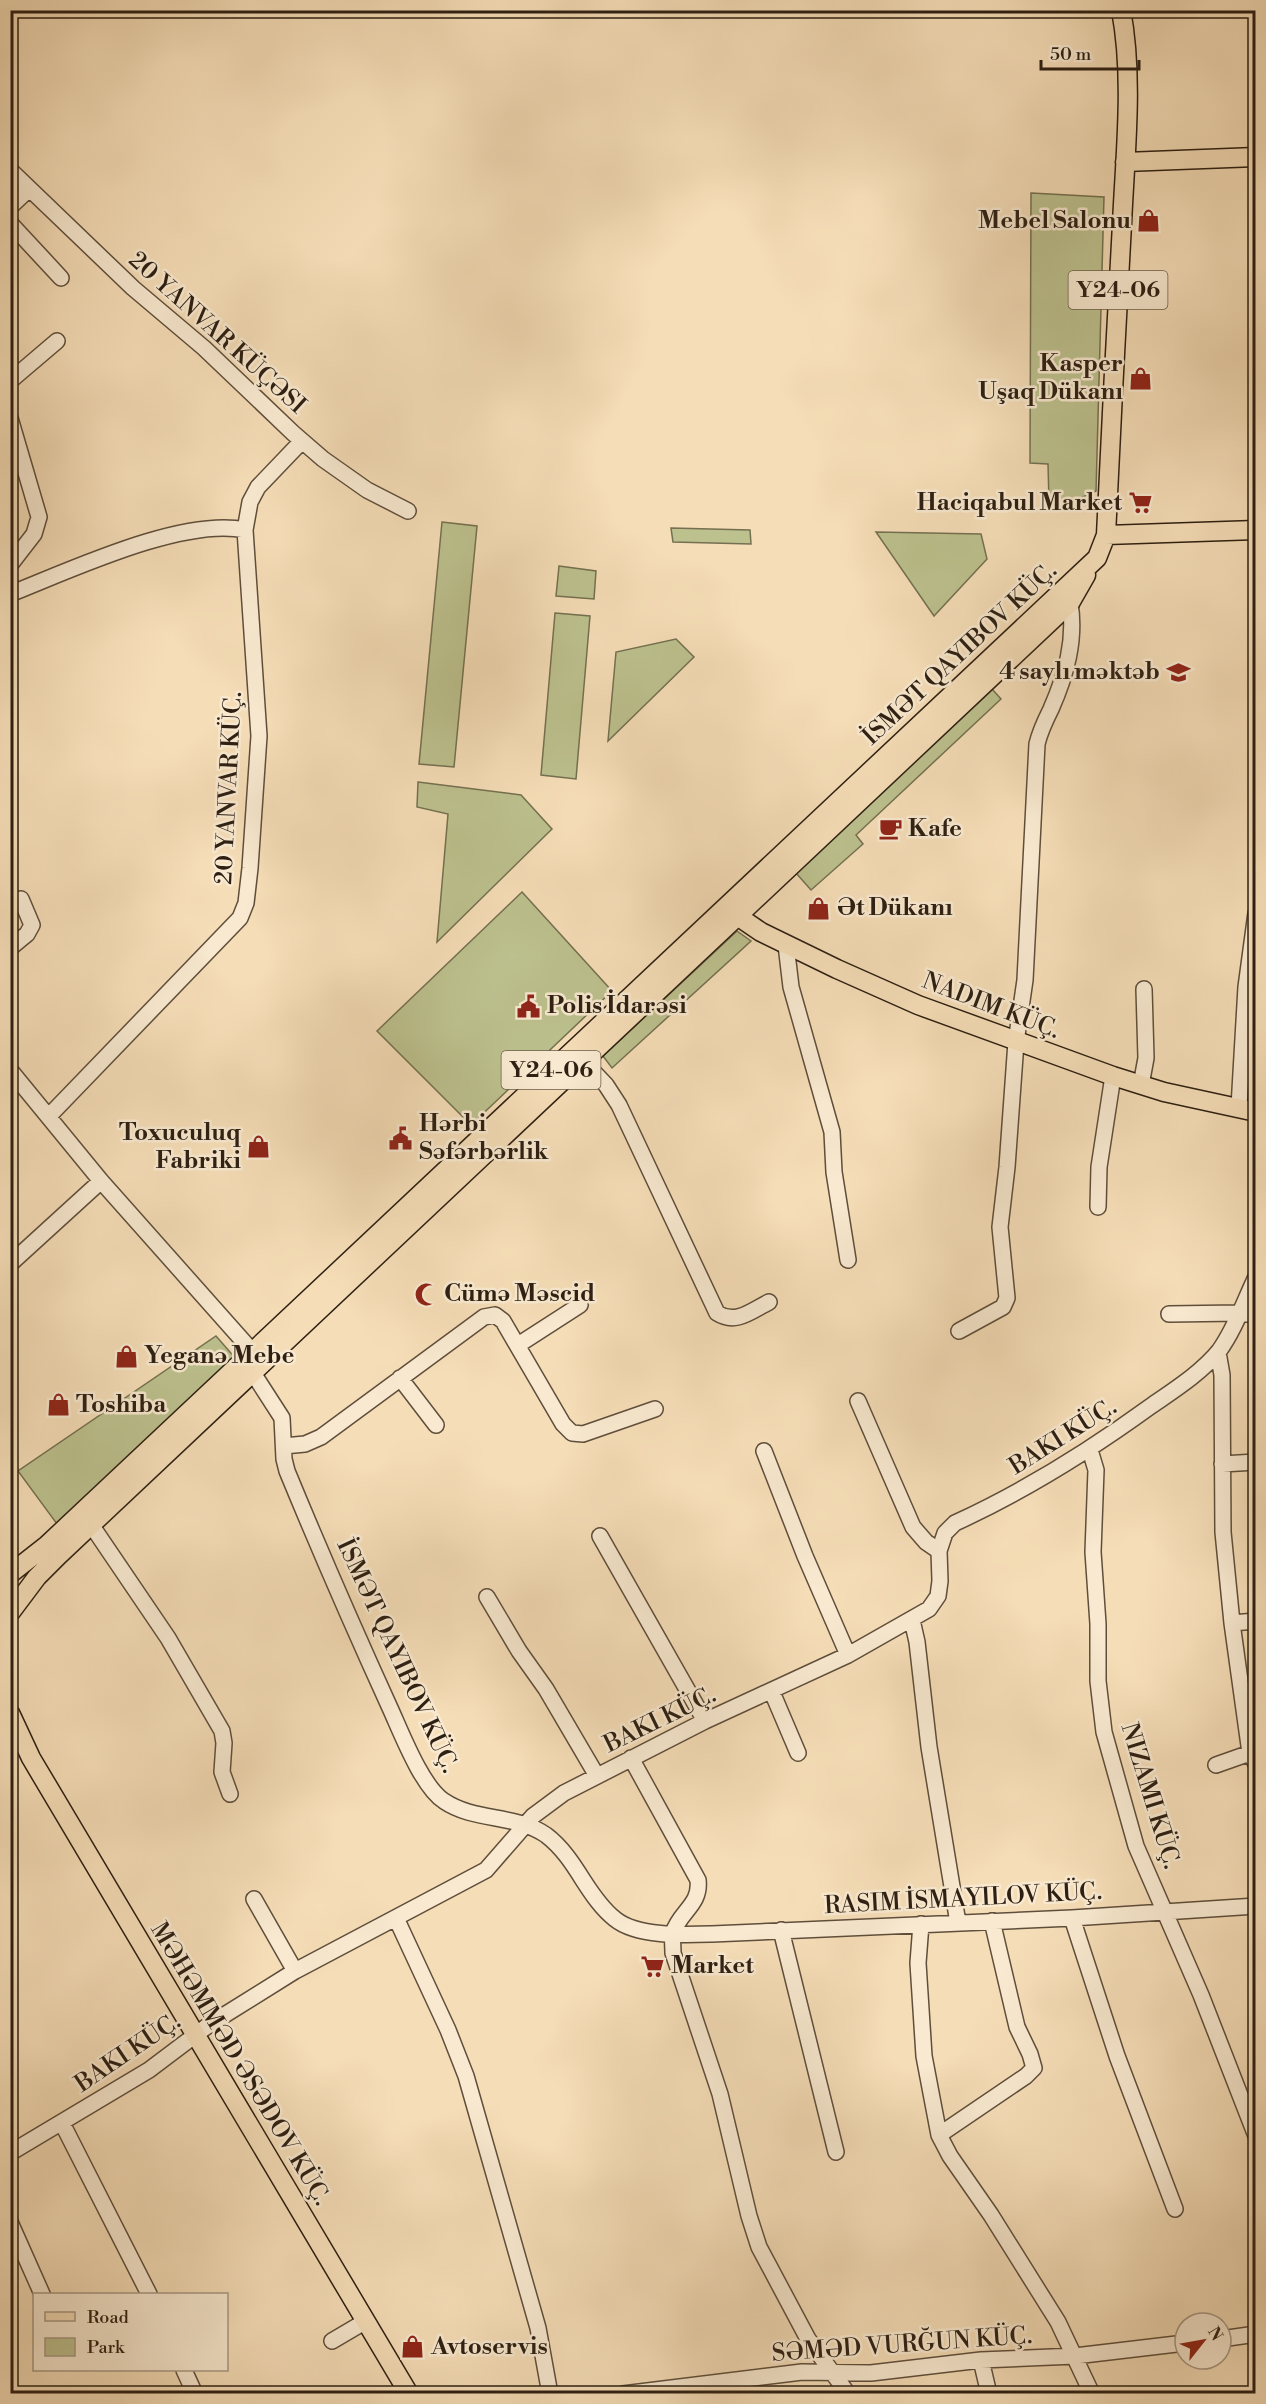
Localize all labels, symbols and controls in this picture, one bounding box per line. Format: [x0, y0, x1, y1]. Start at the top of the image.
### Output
scale bar [1041, 33, 1138, 71]
text: 50 m [1050, 43, 1092, 66]
place label: Mebel Salonu [978, 206, 1131, 236]
shop icon: Mebel Salonu [1136, 208, 1162, 234]
street label: 20 YANVAR KÜÇƏSI [122, 245, 313, 421]
road number: Y24-06 [1068, 271, 1168, 309]
place label: Kasper Uşaq Dükanı [978, 349, 1123, 407]
shop icon: Kasper Uşaq Dükanı [1128, 365, 1154, 391]
place label: Haciqabul Market [917, 488, 1122, 518]
supermarket icon: Haciqabul Market [1127, 490, 1153, 516]
street label: İSMƏT QAYIBOV KÜÇ. [856, 555, 1063, 752]
place label: 4 saylı məktəb [999, 657, 1160, 687]
school or university icon: 4 saylı məktəb [1165, 659, 1191, 685]
street label: 20 YANVAR KÜÇ. [208, 690, 249, 885]
place label: Kafe [908, 814, 962, 844]
cafe icon: Kafe [877, 816, 903, 842]
place label: Ət Dükanı [837, 893, 953, 923]
shop icon: Ət Dükanı [806, 895, 832, 921]
street label: NADIM KÜÇ. [918, 965, 1064, 1046]
place label: Polis İdarəsi [547, 989, 687, 1021]
public building icon: Polis İdarəsi [516, 993, 542, 1019]
road number: Y24-06 [502, 1051, 600, 1089]
place label: Hərbi Səfərbərlik [419, 1109, 550, 1167]
place label: Toxuculuq Fabriki [119, 1118, 241, 1176]
public building icon: Hərbi Səfərbərlik [388, 1125, 414, 1151]
shop icon: Toxuculuq Fabriki [246, 1134, 272, 1160]
place label: Cümə Məscid [444, 1279, 595, 1309]
mosque icon: Cümə Məscid [413, 1281, 439, 1307]
place label: Yeganə Mebe [144, 1341, 294, 1371]
shop icon: Yeganə Mebe [113, 1343, 139, 1369]
place label: Toshiba [76, 1390, 167, 1420]
street label: BAKI KÜÇ. [1002, 1391, 1122, 1482]
shop icon: Toshiba [45, 1392, 71, 1418]
street label: İSMƏT QAYIBOV KÜÇ. [330, 1534, 465, 1778]
street label: BAKI KÜÇ. [598, 1679, 721, 1760]
street label: NIZAMI KÜÇ. [1114, 1719, 1187, 1873]
street label: RASIM İSMAYILOV KÜÇ. [823, 1876, 1103, 1921]
street label: MƏHƏMMƏD ƏSƏDOV KÜÇ. [143, 1916, 337, 2211]
place label: Market [671, 1951, 754, 1981]
supermarket icon: Market [640, 1953, 666, 1979]
street label: BAKI KÜÇ. [68, 2006, 187, 2100]
legend [33, 2293, 228, 2371]
text: Road [87, 2306, 130, 2329]
north arrow [1173, 2311, 1233, 2371]
street label: SƏMƏD VURĞUN KÜÇ. [771, 2319, 1033, 2369]
text: N [1203, 2323, 1227, 2345]
place label: Avtoservis [430, 2332, 548, 2362]
shop icon: Avtoservis [400, 2334, 426, 2360]
text: Park [87, 2336, 126, 2359]

